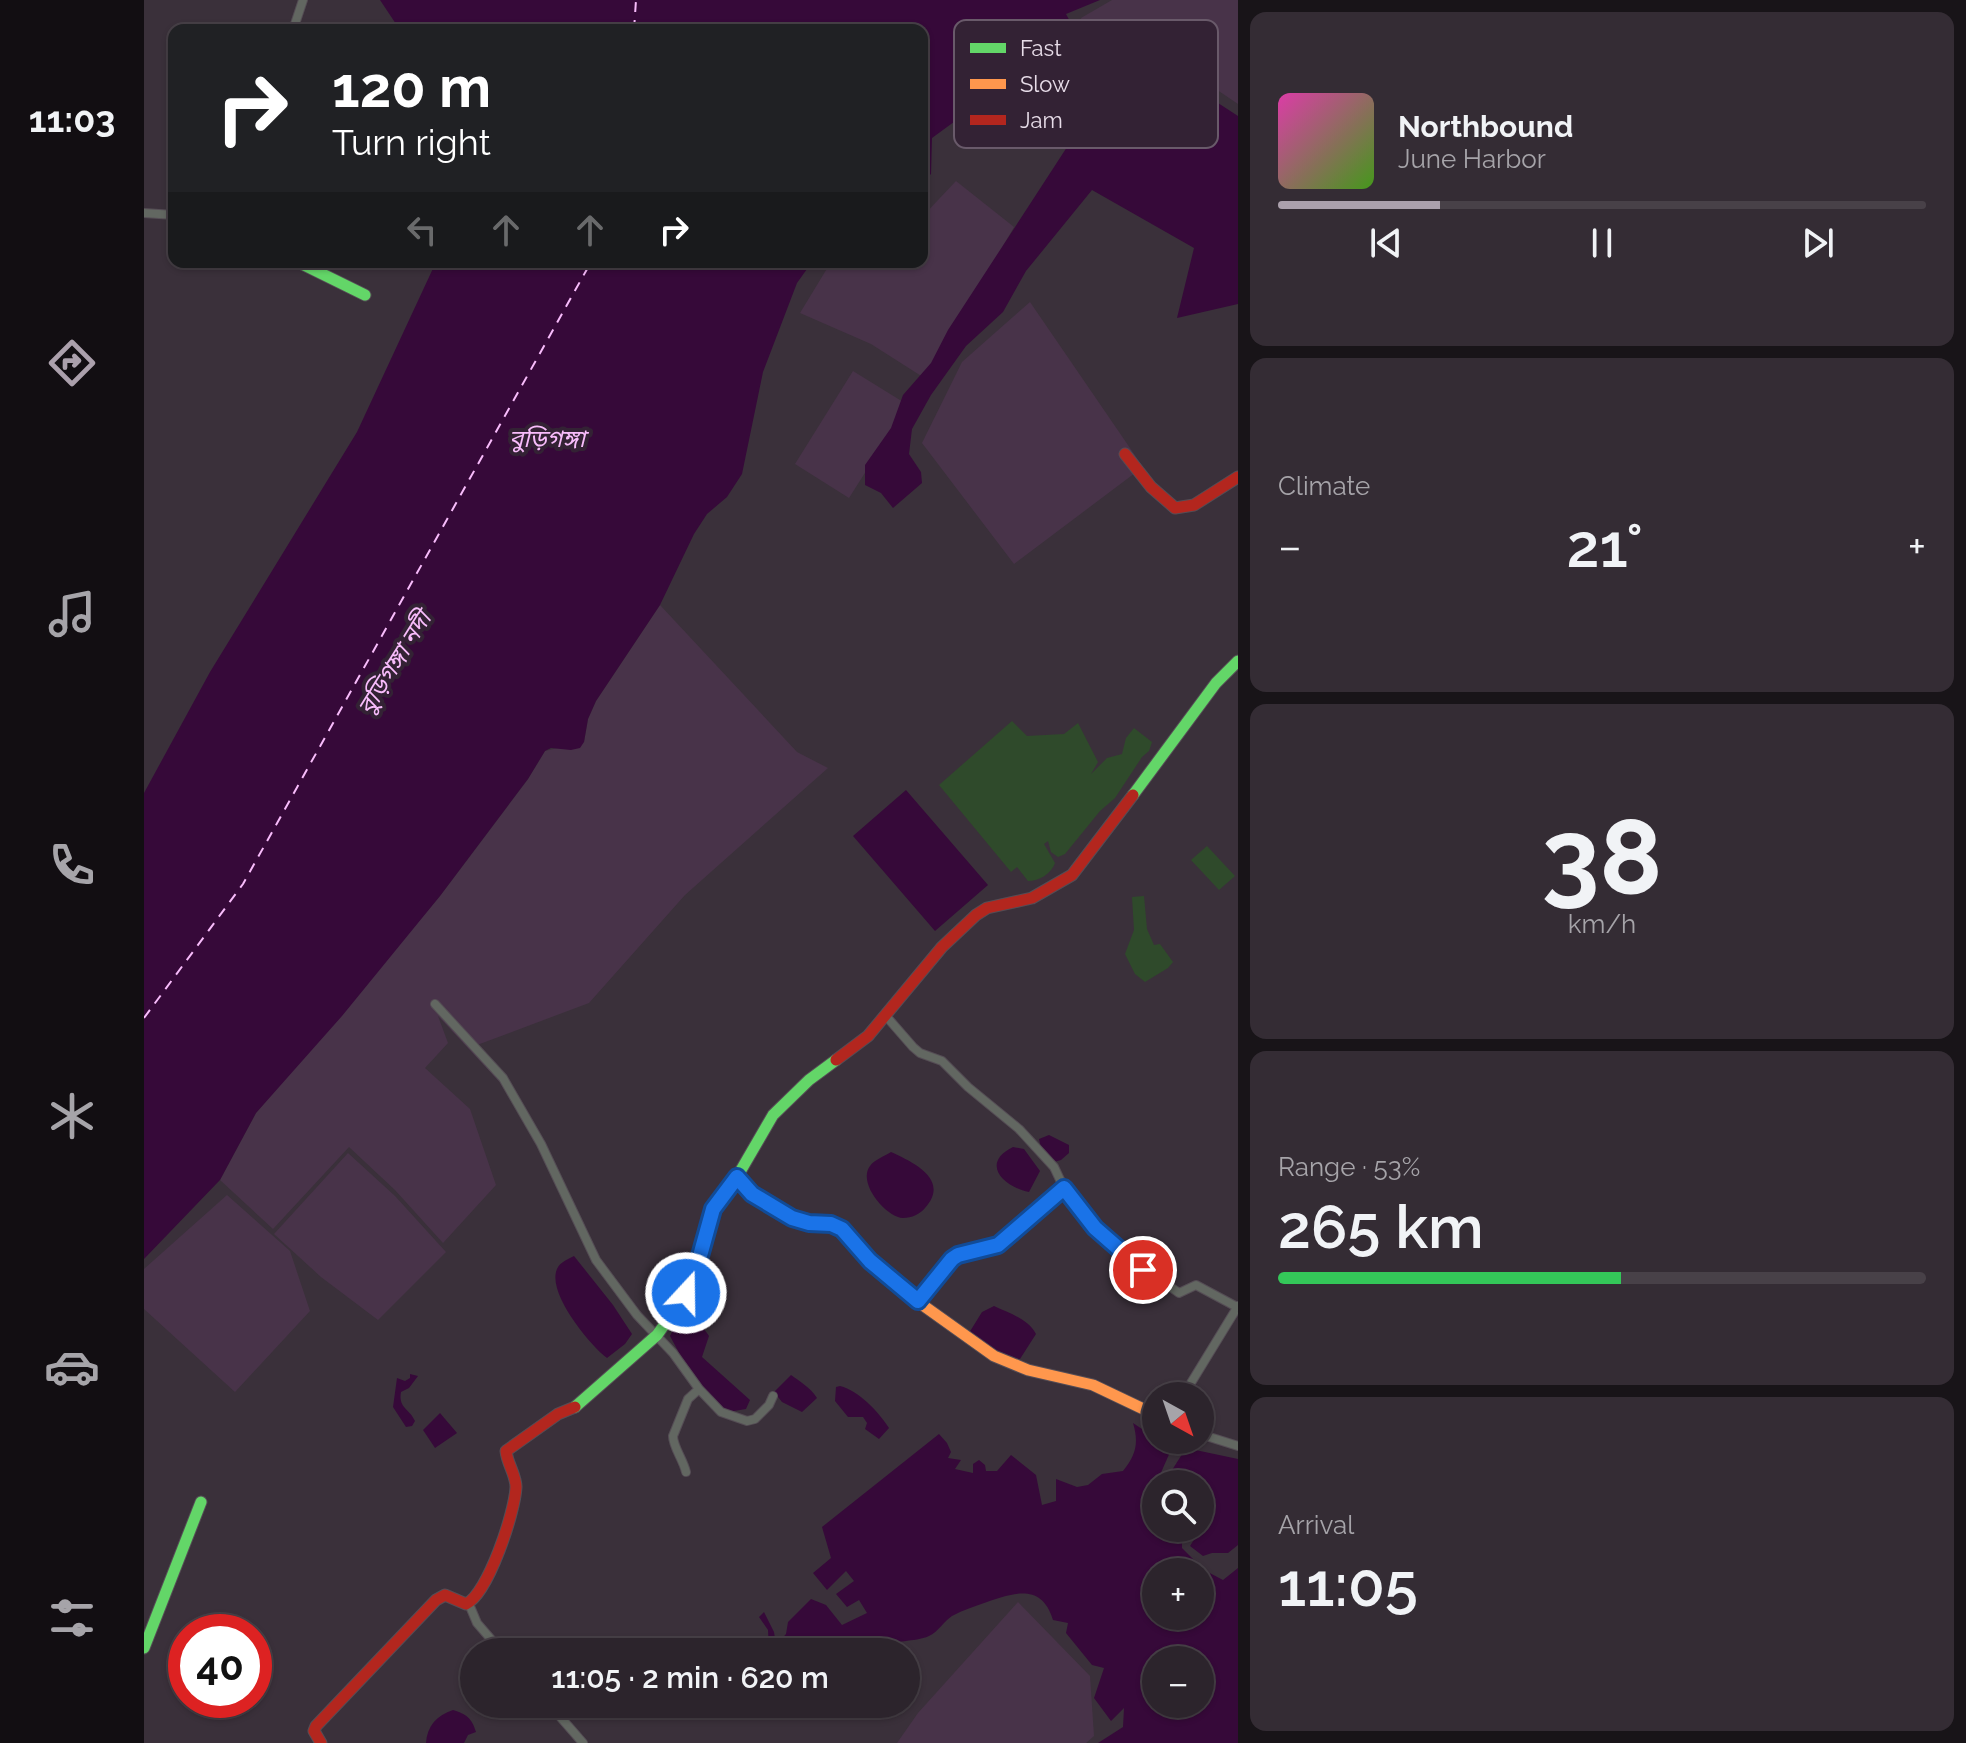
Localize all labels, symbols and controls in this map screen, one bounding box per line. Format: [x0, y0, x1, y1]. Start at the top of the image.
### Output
legend [954, 20, 1218, 148]
text: Fast [1020, 35, 1062, 61]
text: 120 m [332, 54, 491, 120]
icon: right [200, 56, 304, 160]
text: Slow [1020, 71, 1070, 97]
text: 11:03 [29, 98, 115, 140]
text: Jam [1020, 107, 1063, 133]
text: Northbound [1398, 109, 1573, 144]
text: Turn right [332, 121, 491, 163]
text: June Harbor [1398, 144, 1546, 174]
icon: left [400, 208, 444, 252]
icon: ahead [484, 208, 528, 252]
icon: ahead [568, 208, 612, 252]
icon: right [652, 208, 696, 252]
icon: previous [1364, 221, 1408, 265]
icon: pause [1580, 221, 1624, 265]
icon: next [1796, 221, 1840, 265]
icon: directions [44, 335, 100, 391]
water label: বুড়িগঙ্গা [509, 424, 590, 453]
text: Climate [1278, 471, 1370, 501]
text: 21° [1566, 511, 1643, 581]
text: − [1278, 521, 1302, 572]
text: + [1908, 521, 1926, 572]
icon: music [44, 586, 100, 642]
water label: বুড়িগঙ্গা নদী [351, 602, 440, 720]
text: 38 [1542, 796, 1662, 918]
icon: phone [44, 837, 100, 893]
text: km/h [1568, 909, 1636, 939]
icon: climate [44, 1088, 100, 1144]
text: Range · 53% [1278, 1152, 1420, 1182]
text: 265 km [1278, 1192, 1484, 1262]
pin [1109, 1236, 1177, 1304]
icon: arrive [1121, 1248, 1165, 1292]
position arrow [644, 1251, 728, 1335]
icon: car [44, 1339, 100, 1395]
north arrow [1142, 1382, 1214, 1454]
map controls [1142, 1382, 1214, 1718]
button: search [1142, 1470, 1214, 1542]
text: Arrival [1278, 1510, 1354, 1540]
text: 11:05 [1278, 1550, 1418, 1620]
button: + [1142, 1558, 1214, 1630]
icon: filters [44, 1590, 100, 1646]
speed limit sign: 40 [168, 1614, 272, 1718]
button: − [1142, 1646, 1214, 1718]
text: 11:05 · 2 min · 620 m [551, 1660, 829, 1695]

